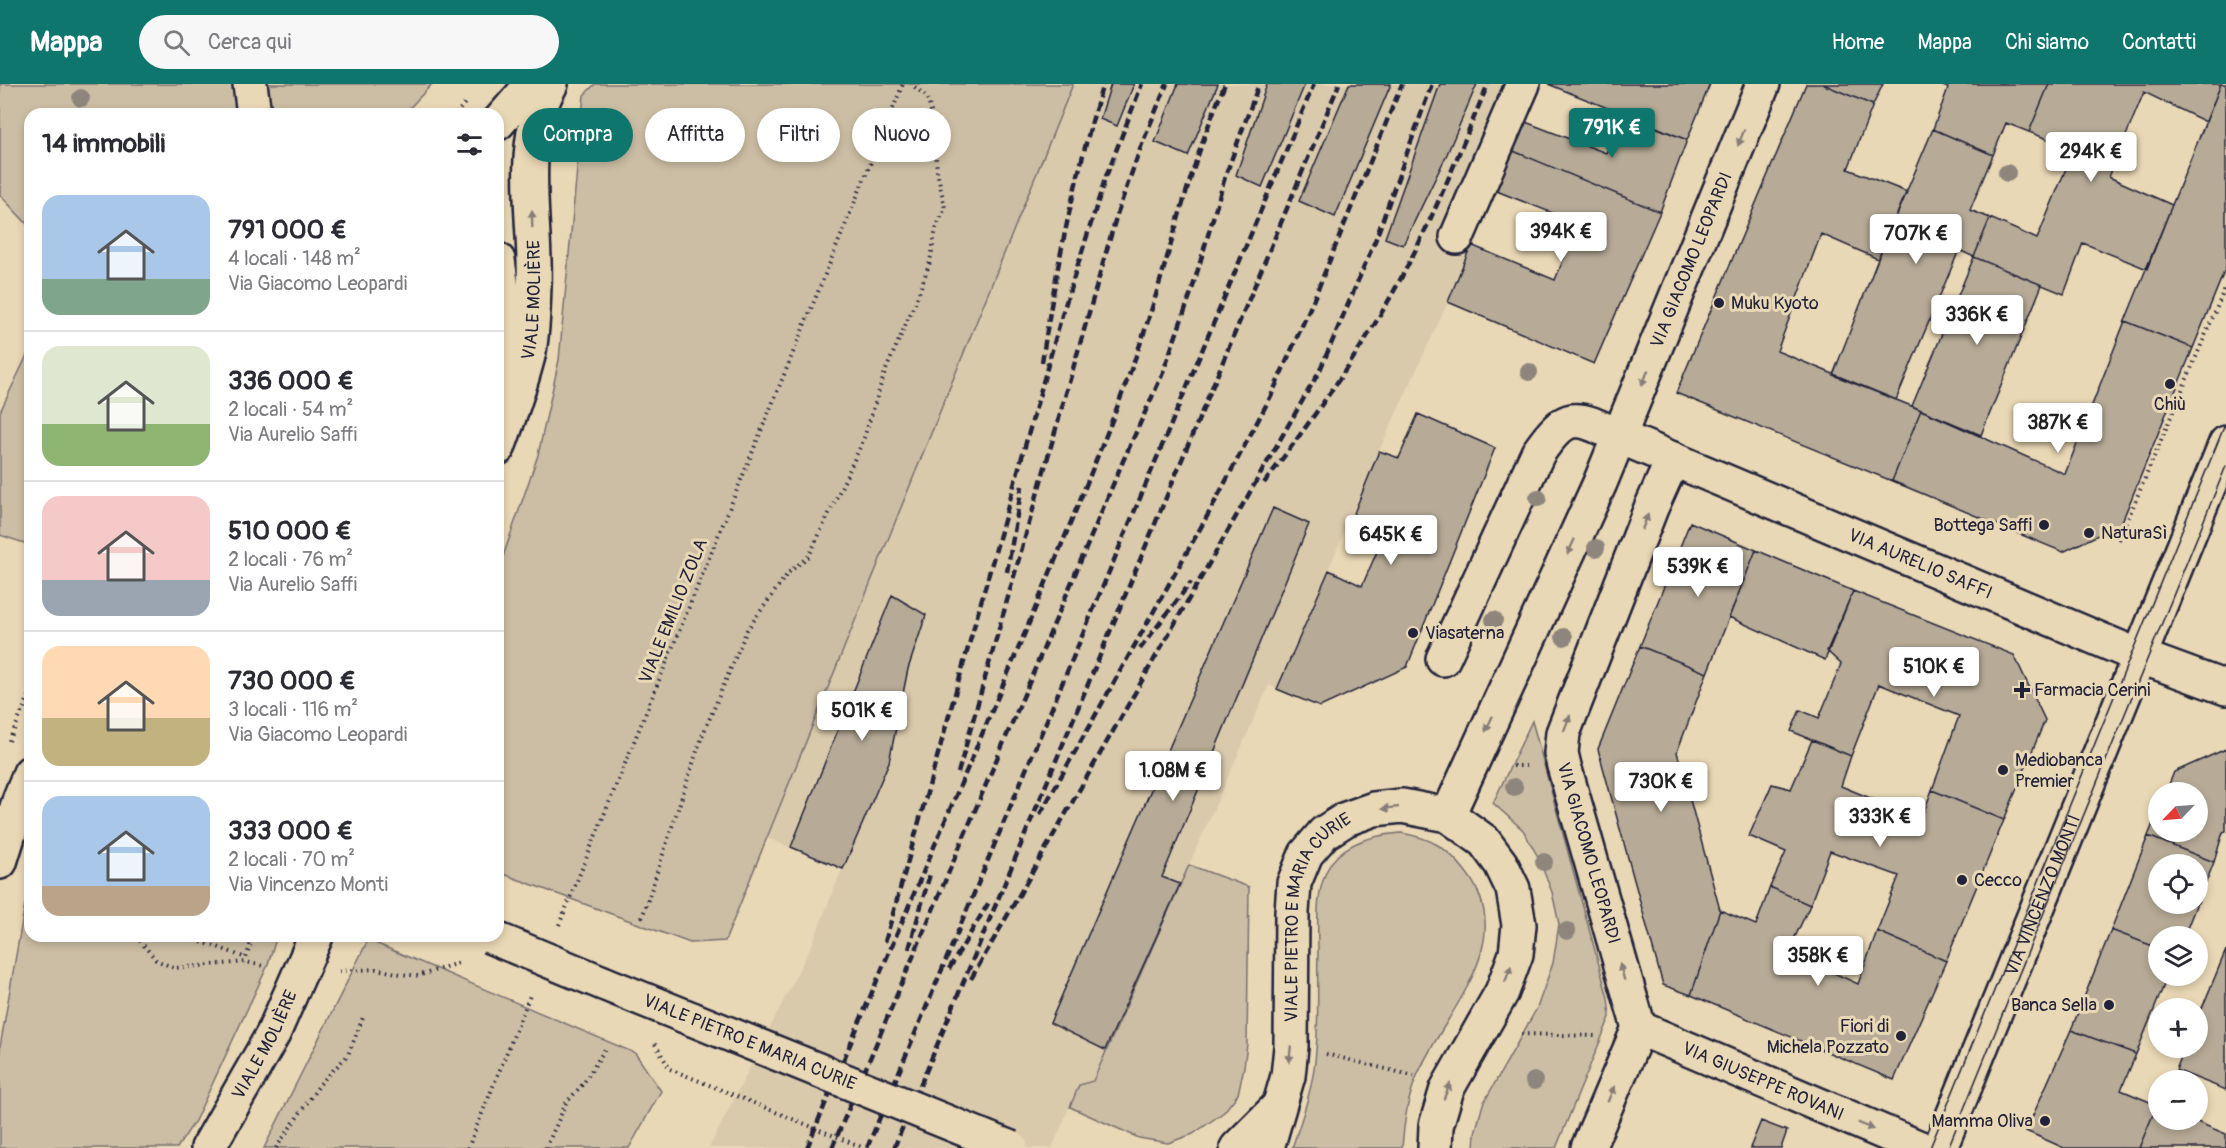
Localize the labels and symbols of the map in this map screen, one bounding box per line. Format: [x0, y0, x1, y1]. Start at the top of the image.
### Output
pin: 791K € [1563, 108, 1661, 159]
one-way arrow [1736, 130, 1746, 148]
pin: 294K € [2042, 132, 2140, 183]
street label: VIA GIACOMO LEOPARDI [1645, 169, 1738, 351]
one-way arrow [527, 209, 537, 228]
pin: 394K € [1512, 212, 1610, 263]
pin: 707K € [1867, 214, 1965, 265]
street label: VIALE MOLIÈRE [516, 239, 546, 363]
place label: Muku Kyoto [1731, 292, 1819, 315]
pin: 336K € [1928, 295, 2026, 346]
marker: Muku Kyoto [1712, 296, 1726, 310]
one-way arrow [1640, 369, 1650, 387]
marker: Chiù [2163, 377, 2177, 391]
place label: Chiù [2154, 393, 2186, 416]
pin: 387K € [2009, 403, 2107, 454]
one-way arrow [1641, 513, 1651, 531]
place label: Bottega Saffi [1934, 514, 2032, 537]
pin: 645K € [1342, 515, 1440, 566]
marker: Bottega Saffi [2037, 518, 2051, 532]
place label: NaturaSì [2101, 522, 2167, 545]
street label: VIA AURELIO SAFFI [1845, 524, 1996, 605]
marker: NaturaSì [2082, 526, 2096, 540]
street label: VIALE EMILIO ZOLA [634, 535, 713, 687]
one-way arrow [1566, 539, 1575, 556]
pin: 539K € [1649, 547, 1747, 598]
place label: Viasaterna [1425, 622, 1504, 645]
marker: Viasaterna [1406, 626, 1420, 640]
pin: 510K € [1885, 647, 1983, 698]
place label: Farmacia Cerini [2034, 679, 2150, 702]
marker: Farmacia Cerini [2015, 683, 2029, 697]
pin: 501K € [813, 691, 911, 742]
one-way arrow [1562, 714, 1572, 732]
one-way arrow [1484, 716, 1493, 733]
place label: Mediobanca Premier [2015, 749, 2103, 793]
pin: 1.08M € [1118, 751, 1228, 802]
street label: VIA GIACOMO LEOPARDI [1552, 760, 1625, 946]
pin: 730K € [1612, 762, 1710, 813]
marker: Mediobanca Premier [1996, 763, 2010, 777]
north arrow [2148, 782, 2208, 842]
pin: 333K € [1831, 797, 1929, 848]
one-way arrow [1381, 803, 1400, 812]
street label: VIALE PIETRO E MARIA CURIE [1280, 808, 1356, 1022]
street label: VIA VINCENZO MONTI [2000, 811, 2086, 979]
place label: Cecco [1974, 869, 2022, 892]
marker: Cecco [1955, 873, 1969, 887]
pin: 358K € [1769, 936, 1867, 987]
one-way arrow [1617, 963, 1627, 981]
one-way arrow [1504, 965, 1514, 983]
street label: VIALE MOLIÈRE [227, 987, 303, 1104]
street label: VIALE PIETRO E MARIA CURIE [640, 989, 860, 1096]
place label: Banca Sella [2011, 994, 2097, 1017]
marker: Banca Sella [2102, 998, 2116, 1012]
place label: Fiori di Michela Pozzato [1767, 1015, 1889, 1059]
marker: Fiori di Michela Pozzato [1894, 1029, 1908, 1043]
street label: VIA GIUSEPPE ROVANI [1679, 1037, 1847, 1126]
one-way arrow [1285, 1045, 1295, 1064]
one-way arrow [1443, 1082, 1453, 1100]
one-way arrow [1607, 1085, 1616, 1103]
place label: Mamma Oliva [1931, 1110, 2033, 1133]
marker: Mamma Oliva [2038, 1114, 2052, 1128]
one-way arrow [1858, 1121, 1876, 1131]

